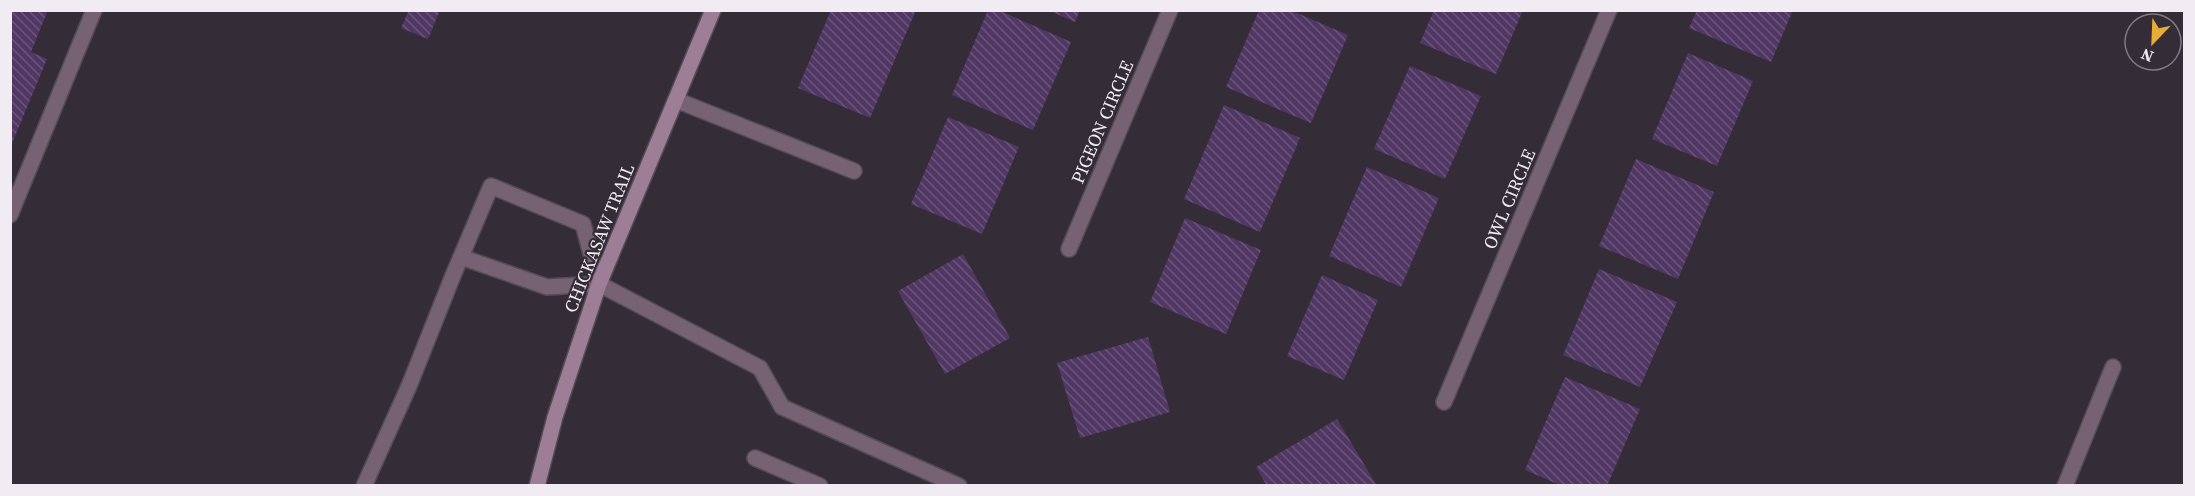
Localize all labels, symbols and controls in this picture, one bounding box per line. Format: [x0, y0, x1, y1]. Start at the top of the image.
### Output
north arrow [2123, 12, 2183, 72]
text: N [2137, 43, 2157, 68]
street label: PIGEON CIRCLE [1065, 57, 1139, 187]
street label: OWL CIRCLE [1477, 145, 1541, 253]
street label: CHICKASAW TRAIL [558, 160, 640, 316]

